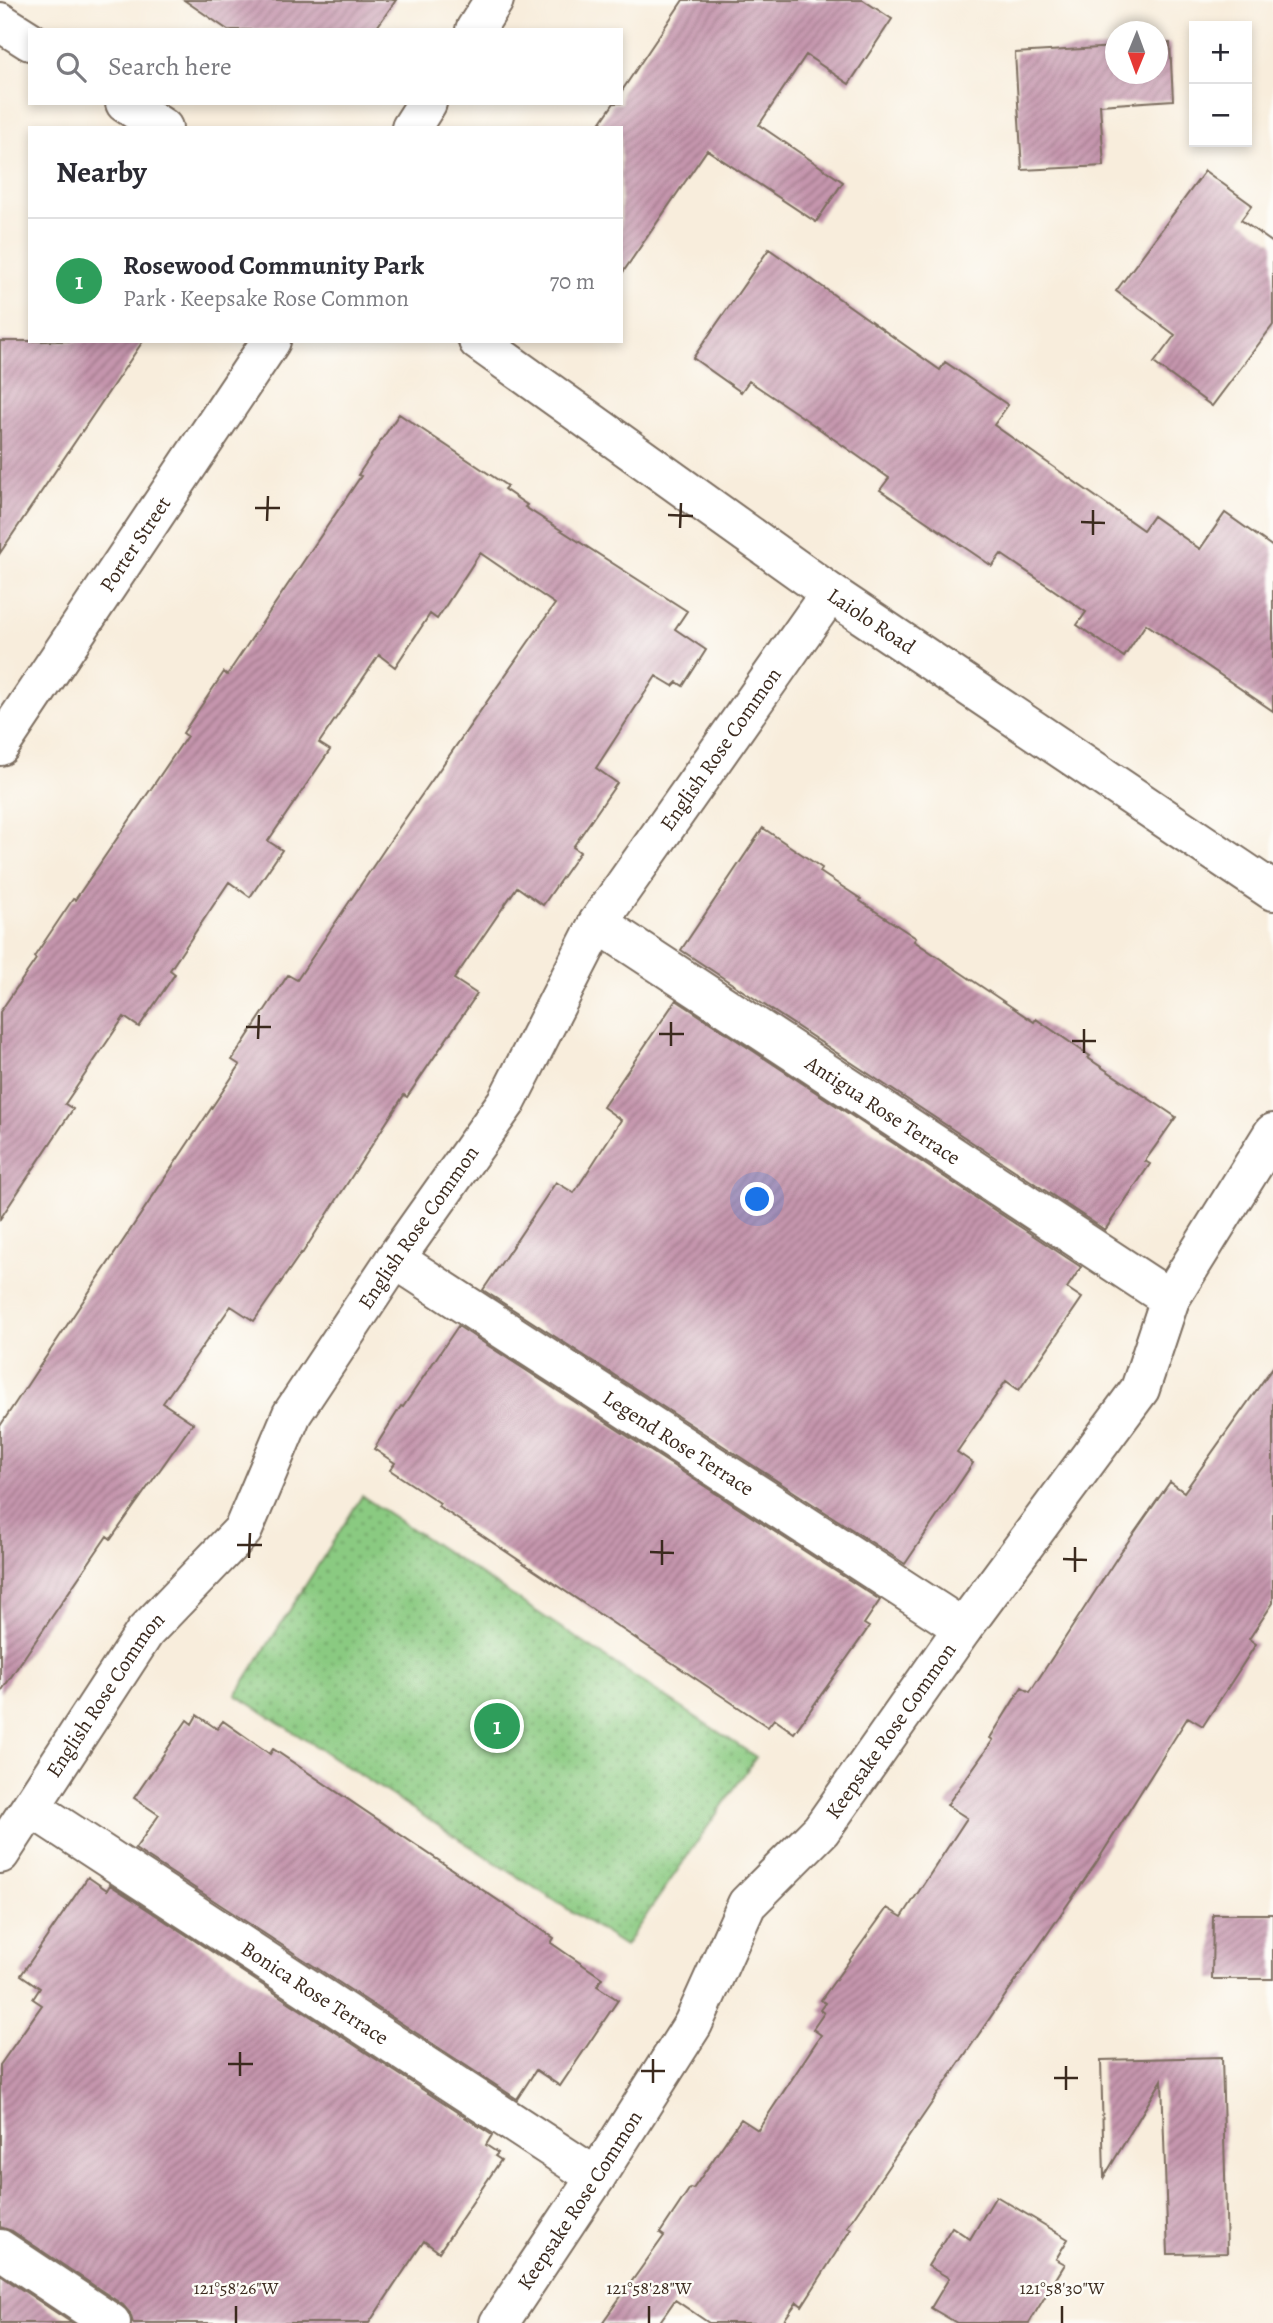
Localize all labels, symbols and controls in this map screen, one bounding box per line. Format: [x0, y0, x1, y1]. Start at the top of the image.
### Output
north arrow [1105, 21, 1168, 84]
map controls [1189, 21, 1252, 147]
button: + [1189, 21, 1252, 84]
search box [28, 28, 623, 105]
icon: search [52, 48, 90, 86]
text: Search here [108, 49, 232, 84]
button: − [1189, 84, 1252, 147]
text: Nearby [56, 152, 147, 192]
text: Rosewood Community Park [123, 248, 424, 283]
text: 1 [75, 266, 83, 297]
text: 70 m [549, 266, 595, 297]
text: Park · Keepsake Rose Common [123, 283, 409, 314]
street label: Porter Street [93, 491, 177, 597]
street label: Laiolo Road [822, 581, 922, 661]
street label: English Rose Common [653, 662, 788, 836]
street label: Antigua Rose Terrace [799, 1049, 966, 1171]
street label: English Rose Common [352, 1140, 485, 1315]
your location [740, 1182, 774, 1216]
street label: Legend Rose Terrace [598, 1384, 759, 1503]
street label: English Rose Common [40, 1606, 171, 1783]
street label: Keepsake Rose Common [819, 1637, 962, 1824]
pin: 1 [474, 1700, 520, 1752]
street label: Bonica Rose Terrace [236, 1935, 394, 2052]
street label: Keepsake Rose Common [511, 2105, 649, 2295]
text: 121°58'26"W [194, 2276, 279, 2300]
text: 121°58'28"W [606, 2276, 692, 2300]
text: 121°58'30"W [1019, 2276, 1105, 2300]

